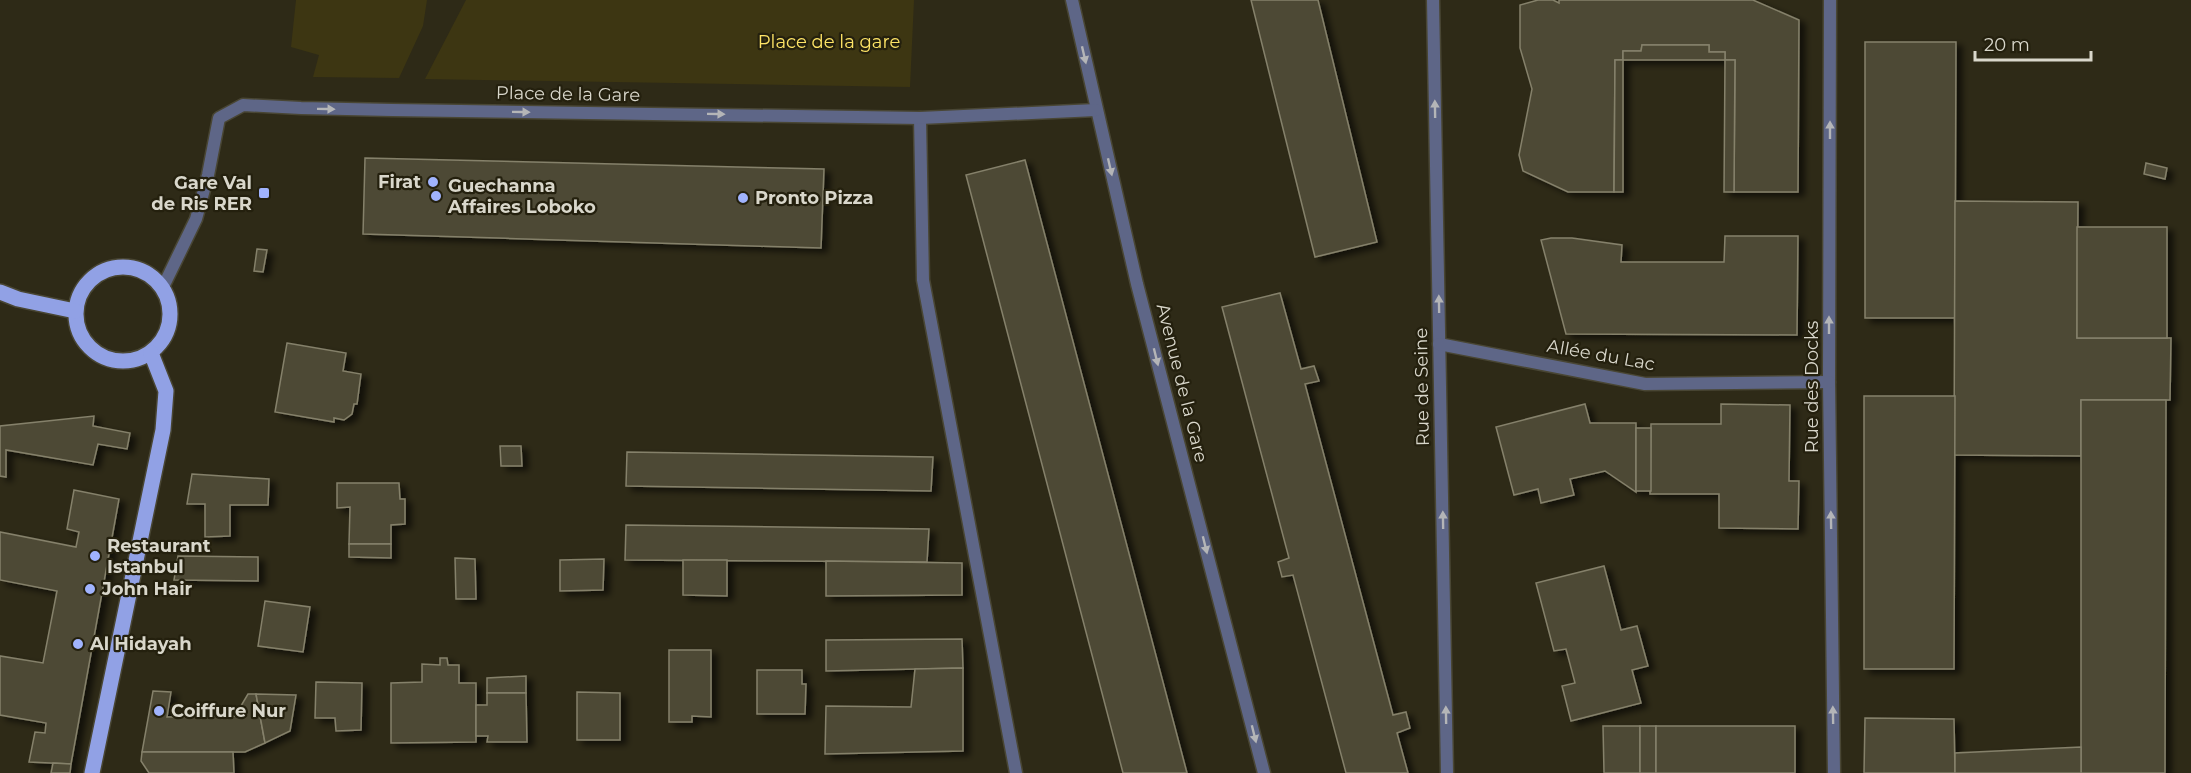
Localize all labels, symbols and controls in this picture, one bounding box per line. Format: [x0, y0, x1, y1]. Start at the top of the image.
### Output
scale bar [1975, 24, 2090, 62]
park label: Place de la gare [758, 31, 900, 53]
text: 20 m [1984, 34, 2030, 56]
one-way arrow [1080, 46, 1089, 65]
street label: Place de la Gare [496, 82, 640, 106]
one-way arrow [1430, 99, 1440, 118]
one-way arrow [316, 104, 335, 114]
one-way arrow [511, 107, 530, 117]
one-way arrow [706, 110, 725, 119]
one-way arrow [1825, 120, 1835, 139]
one-way arrow [1105, 158, 1115, 176]
place label: Firat [378, 171, 421, 193]
place label: Gare Val de Ris RER [151, 172, 252, 215]
marker: Firat [426, 175, 440, 189]
place label: Guechanna Affaires Loboko [447, 175, 596, 218]
marker: Gare Val de Ris RER [257, 186, 271, 200]
place label: Pronto Pizza [755, 187, 873, 209]
marker: Guechanna Affaires Loboko [429, 189, 443, 203]
marker: Pronto Pizza [736, 191, 750, 205]
one-way arrow [1434, 294, 1443, 313]
street label: Avenue de la Gare [1152, 301, 1212, 465]
one-way arrow [1824, 315, 1834, 334]
street label: Rue des Docks [1801, 320, 1823, 453]
street label: Rue de Seine [1410, 328, 1434, 446]
street label: Allée du Lac [1545, 335, 1657, 375]
one-way arrow [1152, 347, 1162, 366]
one-way arrow [1438, 510, 1447, 529]
one-way arrow [1826, 510, 1836, 529]
place label: Restaurant Istanbul [107, 535, 211, 578]
one-way arrow [1201, 537, 1210, 555]
marker: Restaurant Istanbul [88, 549, 102, 563]
place label: John Hair [101, 578, 193, 600]
marker: John Hair [83, 582, 97, 596]
place label: Al Hidayah [89, 633, 192, 655]
marker: Al Hidayah [71, 637, 85, 651]
place label: Coiffure Nur [171, 700, 286, 722]
marker: Coiffure Nur [152, 704, 166, 718]
one-way arrow [1441, 705, 1451, 724]
one-way arrow [1828, 705, 1838, 724]
one-way arrow [1249, 725, 1259, 743]

